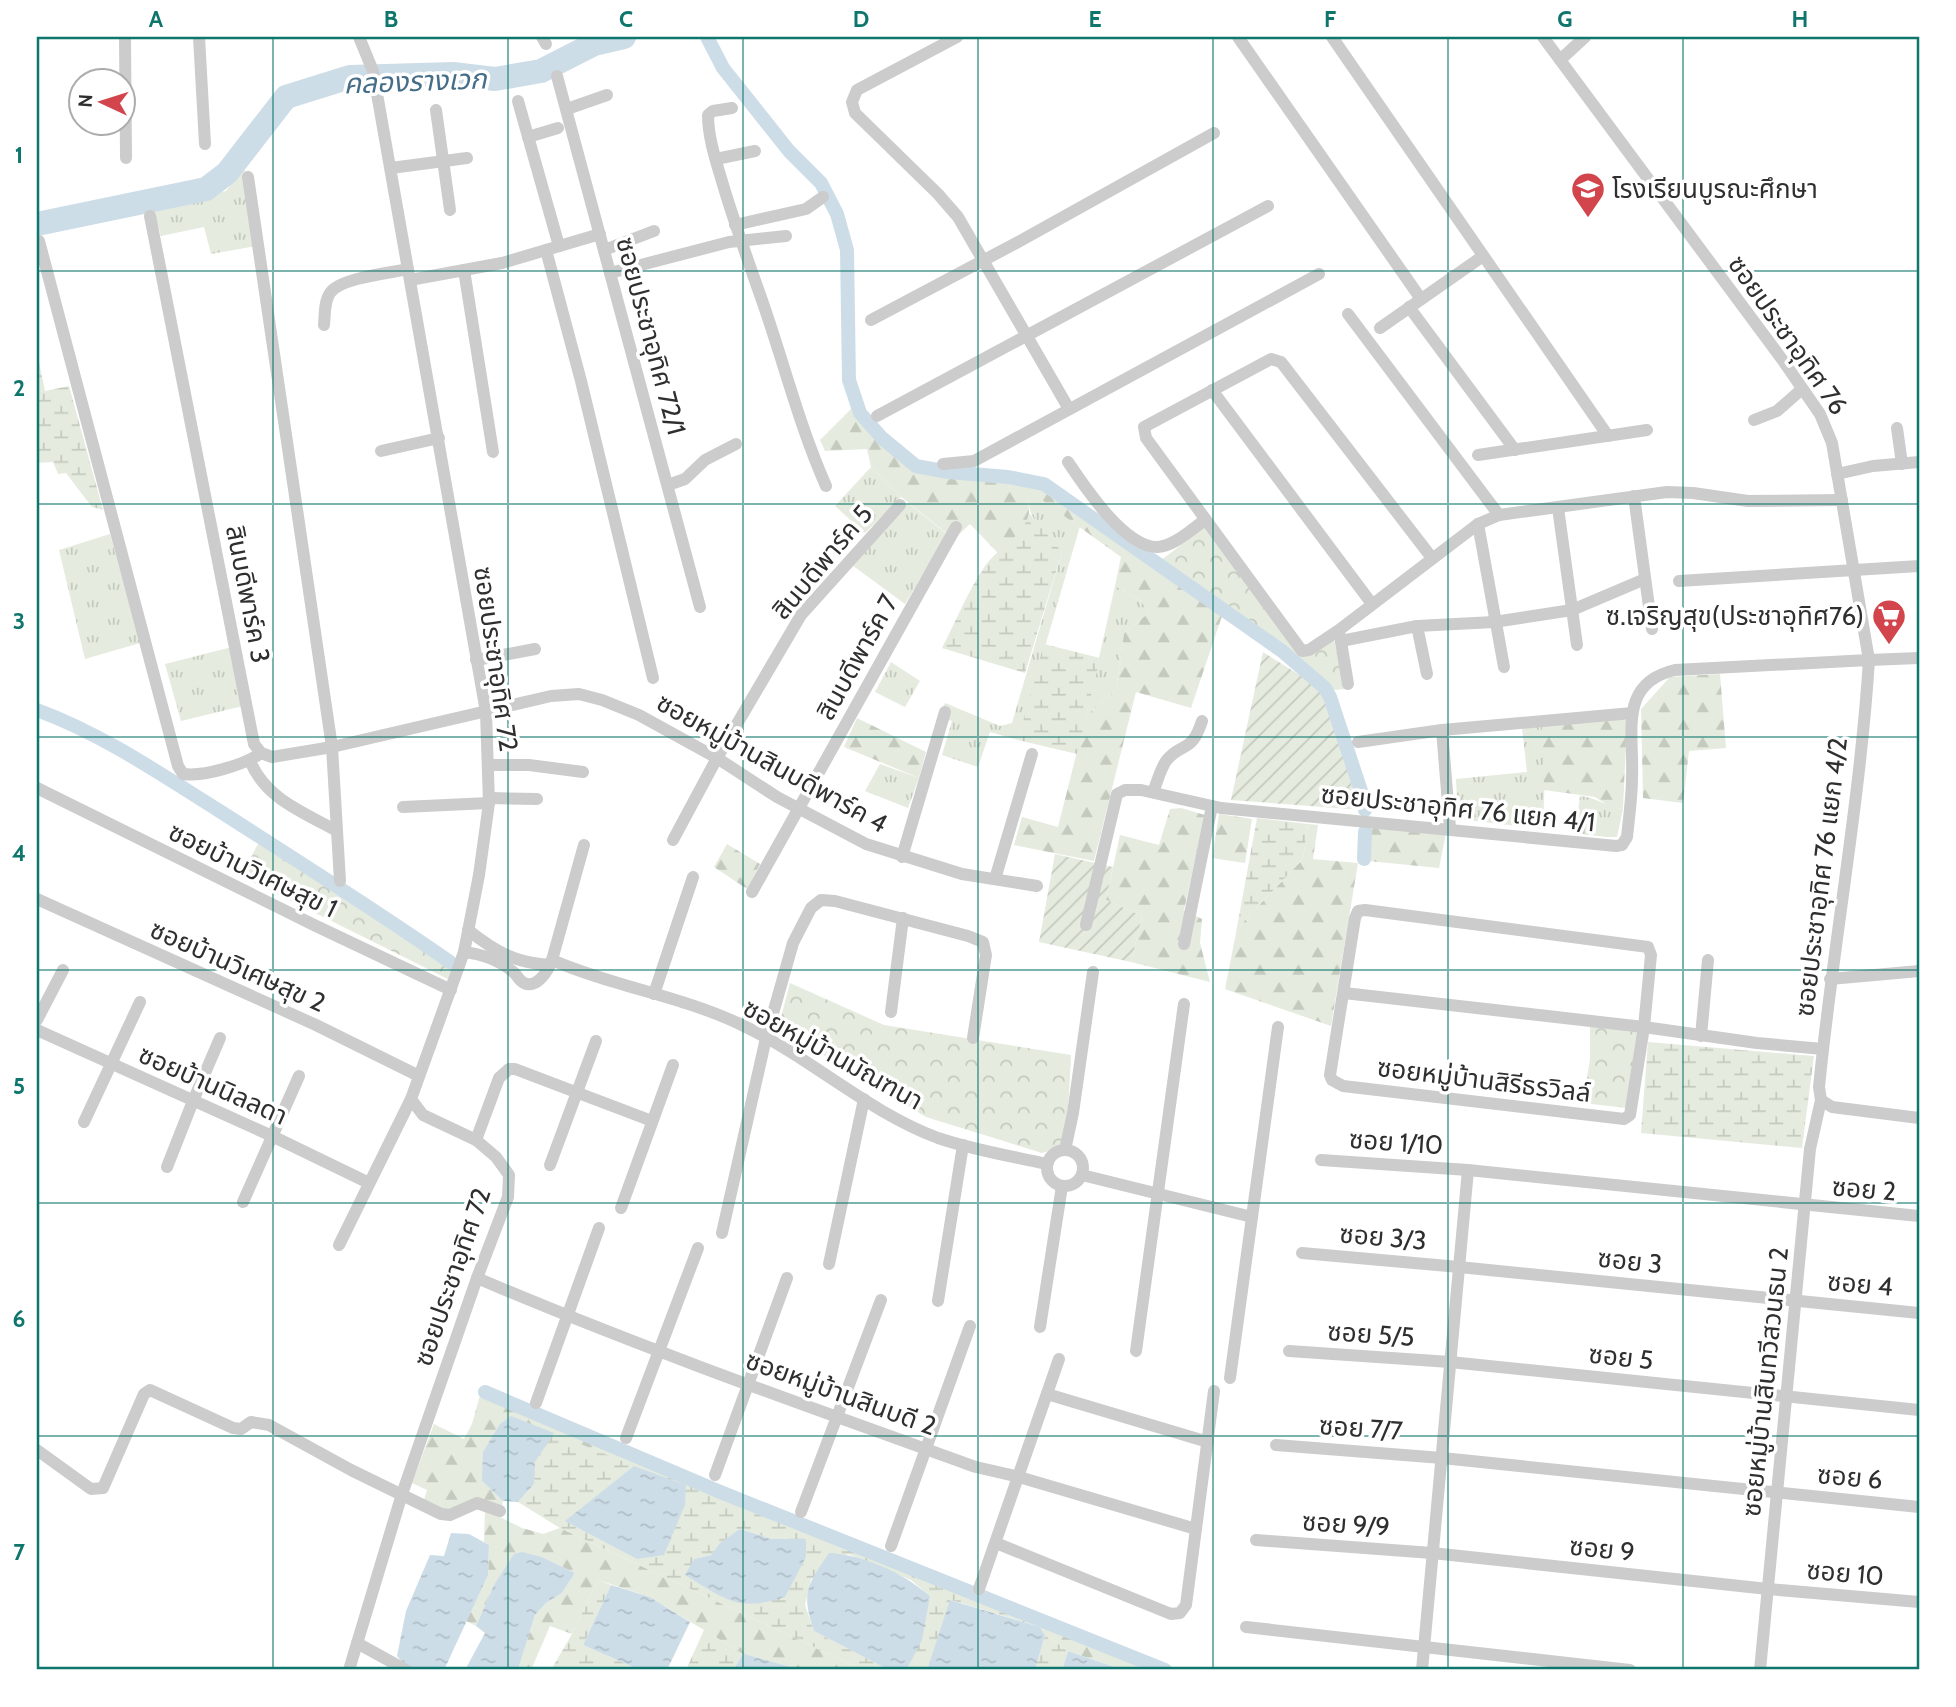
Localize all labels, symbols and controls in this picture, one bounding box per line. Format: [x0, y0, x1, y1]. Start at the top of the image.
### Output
text: A [149, 5, 164, 33]
text: B [384, 5, 398, 33]
text: C [619, 5, 633, 33]
text: D [853, 5, 869, 33]
text: E [1088, 5, 1102, 33]
text: F [1324, 5, 1336, 33]
text: G [1557, 5, 1573, 33]
text: H [1792, 5, 1808, 33]
water label: คลองรางเวก [343, 61, 488, 100]
north arrow [66, 66, 136, 136]
text: N [74, 93, 97, 108]
text: 1 [15, 141, 23, 169]
school or university icon: โรงเรียนบูรณะศึกษา [1569, 170, 1607, 219]
place label: โรงเรียนบูรณะศึกษา [1612, 173, 1818, 205]
street label: ซอยประชาอุทิศ 72/1 [609, 234, 693, 438]
street label: ซอยประชาอุทิศ 76 [1721, 249, 1855, 421]
text: 2 [13, 374, 25, 402]
street label: สินบดีพาร์ค 5 [765, 498, 879, 626]
street label: สินบดีพาร์ค 3 [219, 522, 277, 666]
street label: ซอยประชาอุทิศ 72 [467, 564, 525, 754]
street label: สินบดีพาร์ค 7 [809, 589, 905, 725]
supermarket icon: ซ.เจริญสุข(ประชาอุทิศ76) [1870, 597, 1908, 646]
place label: ซ.เจริญสุข(ประชาอุทิศ76) [1606, 600, 1864, 632]
text: 3 [13, 607, 25, 635]
street label: ซอยหมู่บ้านสินบดีพาร์ค 4 [651, 686, 893, 840]
street label: ซอยประชาอุทิศ 76 แยก 4/2 [1788, 736, 1854, 1018]
street label: ซอยประชาอุทิศ 76 แยก 4/1 [1319, 778, 1597, 838]
street label: ซอยบ้านวิเศษสุข 1 [163, 815, 343, 925]
text: 4 [12, 839, 26, 867]
street label: ซอยบ้านวิเศษสุข 2 [145, 913, 331, 1019]
street label: ซอยหมู่บ้านมัณฑนา [738, 991, 928, 1117]
street label: ซอยบ้านนิลลดา [134, 1038, 292, 1132]
street label: ซอยหมู่บ้านสิรีธรวิลล์ [1375, 1051, 1593, 1109]
text: 5 [13, 1072, 25, 1100]
street label: ซอย 1/10 [1348, 1123, 1444, 1161]
street label: ซอย 2 [1831, 1170, 1897, 1208]
street label: ซอยประชาอุทิศ 72 [407, 1184, 497, 1370]
street label: ซอย 3/3 [1338, 1217, 1428, 1257]
street label: ซอย 3 [1596, 1242, 1664, 1280]
street label: ซอยหมู่บ้านสินทวีสวนธน 2 [1735, 1246, 1795, 1518]
street label: ซอย 4 [1826, 1265, 1894, 1303]
text: 6 [13, 1305, 25, 1333]
street label: ซอย 5/5 [1326, 1315, 1416, 1353]
street label: ซอย 5 [1587, 1338, 1655, 1376]
street label: ซอยหมู่บ้านสินบดี 2 [741, 1344, 941, 1442]
street label: ซอย 7/7 [1318, 1409, 1404, 1447]
street label: ซอย 6 [1816, 1458, 1884, 1496]
street label: ซอย 9/9 [1301, 1505, 1391, 1543]
street label: ซอย 9 [1568, 1530, 1636, 1568]
text: 7 [13, 1538, 25, 1566]
street label: ซอย 10 [1805, 1554, 1885, 1592]

